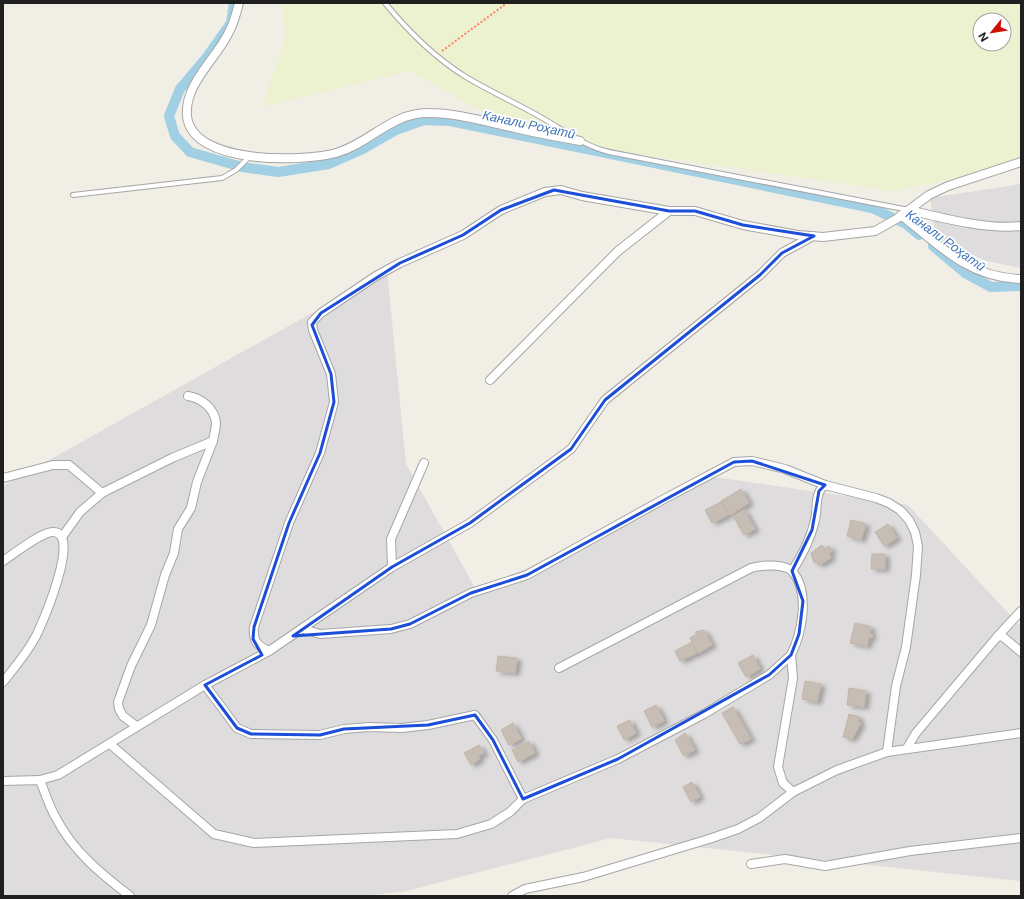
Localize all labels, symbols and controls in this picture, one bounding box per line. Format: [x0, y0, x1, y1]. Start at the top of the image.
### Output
north arrow [972, 12, 1012, 52]
text: N [976, 30, 991, 44]
water label: Канали Роҳатӣ [481, 107, 577, 142]
water label: Канали Роҳатӣ [903, 207, 988, 274]

